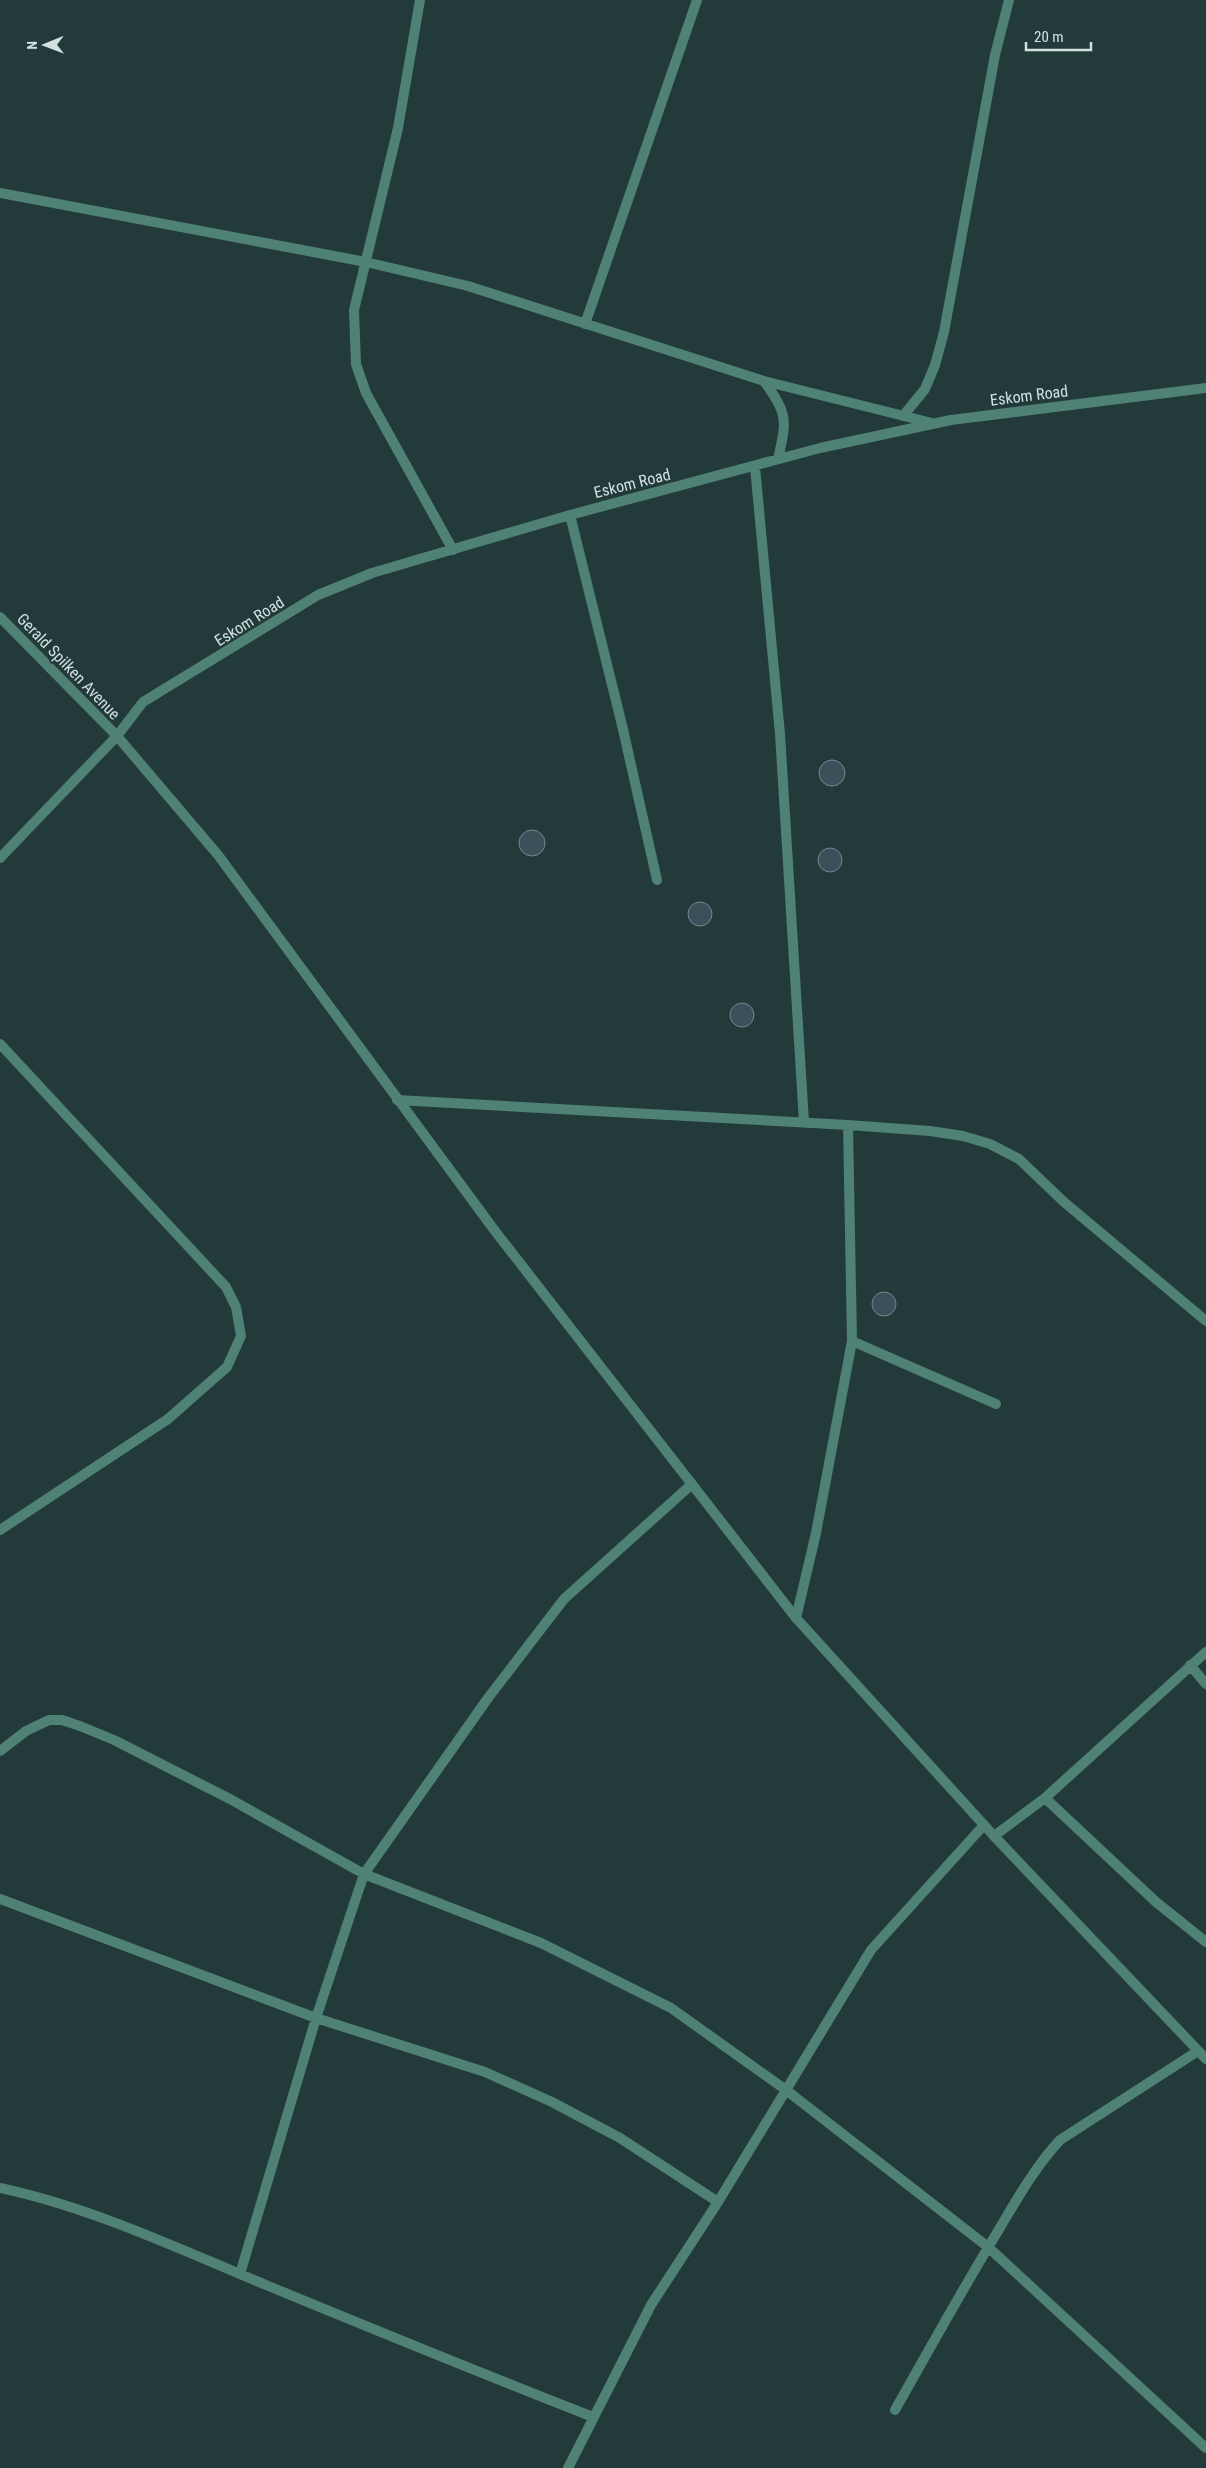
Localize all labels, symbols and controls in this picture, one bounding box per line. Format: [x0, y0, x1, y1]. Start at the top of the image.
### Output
north arrow [20, 20, 70, 70]
scale bar [1026, 20, 1091, 52]
text: 20 m [1034, 28, 1064, 46]
text: N [24, 41, 40, 50]
street label: Eskom Road [989, 381, 1069, 410]
street label: Eskom Road [592, 465, 672, 502]
street label: Eskom Road [211, 593, 288, 650]
street label: Gerald Spilken Avenue [13, 609, 124, 723]

